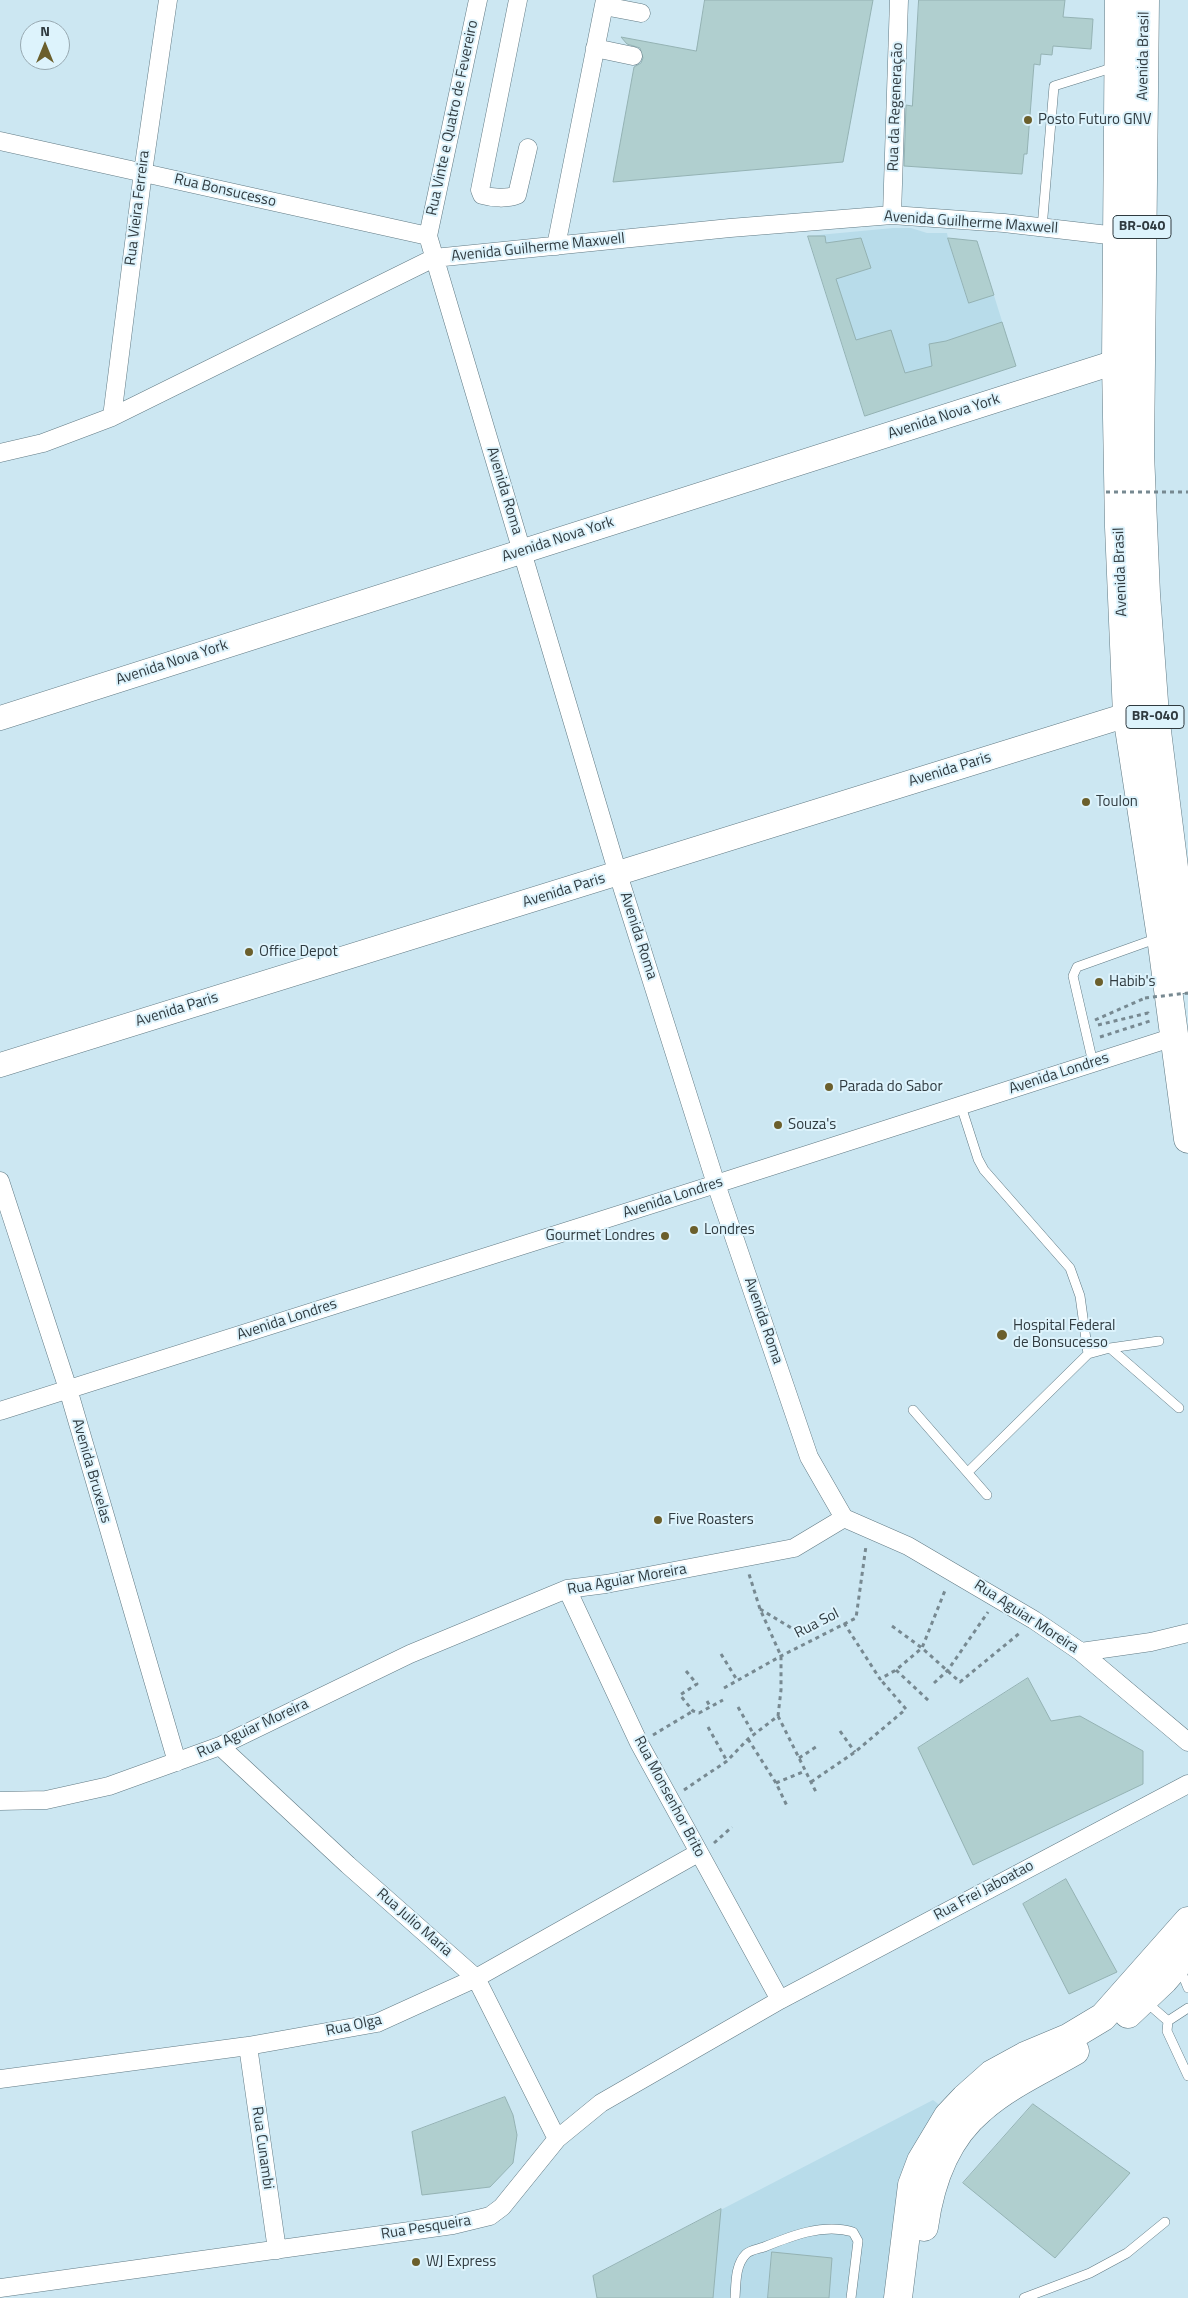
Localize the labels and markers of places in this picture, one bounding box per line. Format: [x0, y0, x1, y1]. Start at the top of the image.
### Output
place label: Posto Futuro GNV [1038, 111, 1151, 129]
marker: Posto Futuro GNV [1022, 114, 1034, 126]
place label: Toulon [1096, 793, 1138, 811]
marker: Toulon [1080, 796, 1092, 808]
place label: Office Depot [259, 943, 338, 961]
marker: Office Depot [243, 946, 255, 958]
place label: Habib's [1109, 973, 1155, 991]
marker: Habib's [1093, 976, 1105, 988]
place label: Parada do Sabor [839, 1078, 943, 1096]
marker: Parada do Sabor [823, 1081, 835, 1093]
place label: Souza's [788, 1116, 836, 1134]
marker: Souza's [772, 1119, 784, 1131]
place label: Londres [704, 1221, 755, 1239]
marker: Londres [688, 1224, 700, 1236]
place label: Gourmet Londres [545, 1227, 655, 1245]
marker: Gourmet Londres [659, 1230, 671, 1242]
place label: Hospital Federal de Bonsucesso [1013, 1317, 1116, 1352]
marker: Hospital Federal de Bonsucesso [995, 1328, 1009, 1342]
place label: Five Roasters [668, 1511, 754, 1529]
marker: Five Roasters [652, 1514, 664, 1526]
place label: WJ Express [426, 2253, 496, 2271]
marker: WJ Express [410, 2256, 422, 2268]

